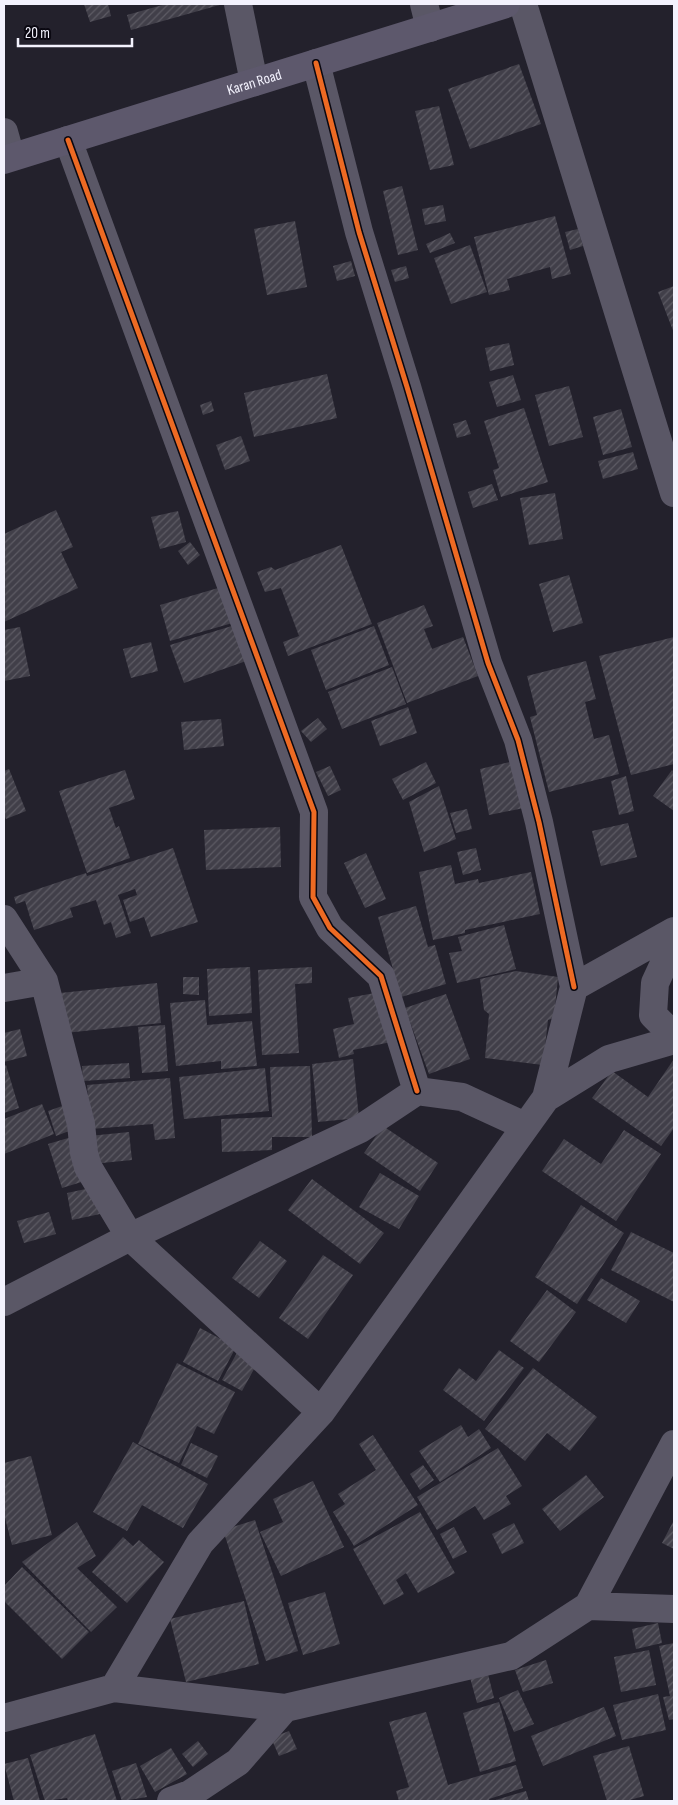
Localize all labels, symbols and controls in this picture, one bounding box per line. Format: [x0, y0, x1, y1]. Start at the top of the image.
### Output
scale bar [18, 15, 131, 47]
text: 20 m [25, 24, 50, 43]
street label: Karan Road [225, 65, 284, 100]

